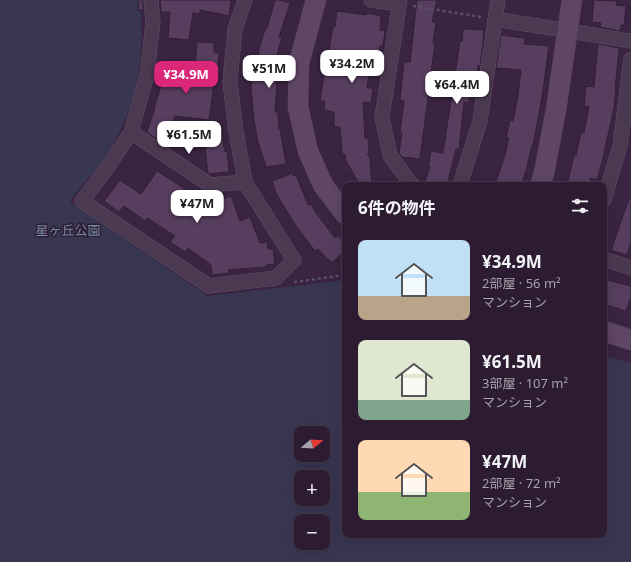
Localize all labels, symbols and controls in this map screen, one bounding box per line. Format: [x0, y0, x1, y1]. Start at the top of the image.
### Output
pin: ¥34.2M [319, 50, 385, 84]
text: ¥34.2M [329, 54, 375, 72]
pin: ¥51M [245, 55, 293, 89]
text: ¥51M [252, 59, 286, 77]
pin: ¥34.9M [153, 61, 219, 95]
text: ¥34.9M [163, 65, 209, 83]
pin: ¥64.4M [424, 71, 490, 105]
text: ¥64.4M [434, 75, 480, 93]
pin: ¥61.5M [156, 121, 222, 155]
text: ¥61.5M [166, 125, 212, 143]
pin: ¥47M [173, 190, 221, 224]
text: ¥47M [180, 194, 214, 212]
icon: filters [569, 195, 591, 217]
text: 6件の物件 [358, 196, 436, 219]
park label: 星ヶ丘公園 [35, 221, 101, 239]
text: ¥34.9M [482, 250, 542, 273]
icon: home [390, 256, 438, 304]
text: 2部屋 · 56 m² [482, 274, 561, 292]
text: マンション [482, 293, 547, 311]
text: ¥61.5M [482, 350, 542, 373]
icon: home [390, 356, 438, 404]
text: 3部屋 · 107 m² [482, 374, 568, 392]
text: マンション [482, 393, 547, 411]
north arrow [294, 426, 330, 462]
map controls [294, 426, 330, 550]
text: ¥47M [482, 450, 527, 473]
icon: home [390, 456, 438, 504]
button: + [294, 470, 330, 506]
text: 2部屋 · 72 m² [482, 474, 561, 492]
text: マンション [482, 493, 547, 511]
button: − [294, 514, 330, 550]

